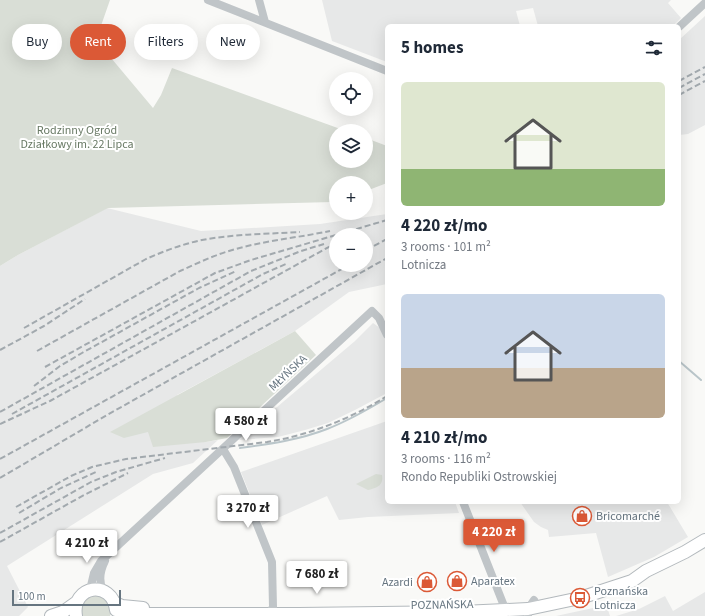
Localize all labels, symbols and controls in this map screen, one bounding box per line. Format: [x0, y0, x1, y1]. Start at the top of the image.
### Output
chip: Buy [12, 24, 62, 60]
chip: Rent [70, 24, 126, 60]
chip: Filters [134, 24, 198, 60]
chip: New [206, 24, 260, 60]
text: 5 homes [401, 36, 463, 60]
icon: filters [643, 37, 665, 59]
map controls [329, 72, 373, 272]
button: locate [329, 72, 373, 116]
icon: home [497, 108, 569, 180]
park label: Rodzinny Ogród Działkowy im. 22 Lipca [20, 122, 134, 153]
button: layers [329, 124, 373, 168]
button: + [329, 176, 373, 220]
text: 4 220 zł/mo [401, 214, 487, 238]
button: − [329, 228, 373, 272]
text: 3 rooms · 101 m² [401, 238, 491, 256]
text: Lotnicza [401, 256, 446, 274]
icon: home [497, 320, 569, 392]
street label: MŁYŃSKA [265, 350, 311, 395]
pin: 4 580 zł [205, 408, 287, 442]
text: 4 580 zł [224, 412, 268, 430]
text: 4 210 zł/mo [401, 426, 487, 450]
text: 3 rooms · 116 m² [401, 450, 491, 468]
text: Rondo Republiki Ostrowskiej [401, 468, 557, 486]
pin: 3 270 zł [207, 495, 289, 529]
text: 3 270 zł [226, 499, 270, 517]
shop icon: Bricomarché [571, 505, 593, 527]
place label: Bricomarché [596, 508, 660, 525]
pin: 4 220 zł [453, 519, 535, 553]
text: 4 220 zł [472, 523, 516, 541]
pin: 4 210 zł [46, 530, 128, 564]
text: 4 210 zł [65, 534, 109, 552]
pin: 7 680 zł [276, 561, 358, 595]
text: 7 680 zł [295, 565, 339, 583]
shop icon: Aparatex [446, 570, 468, 592]
shop icon: Azardi [416, 571, 438, 593]
place label: Aparatex [471, 573, 516, 590]
place label: Azardi [382, 574, 413, 591]
place label: Poznańska Lotnicza [594, 583, 648, 614]
bus stop icon: Poznańska Lotnicza [569, 587, 591, 609]
scale bar [12, 588, 121, 607]
text: 100 m [18, 589, 46, 604]
street label: POZNAŃSKA [410, 596, 474, 614]

